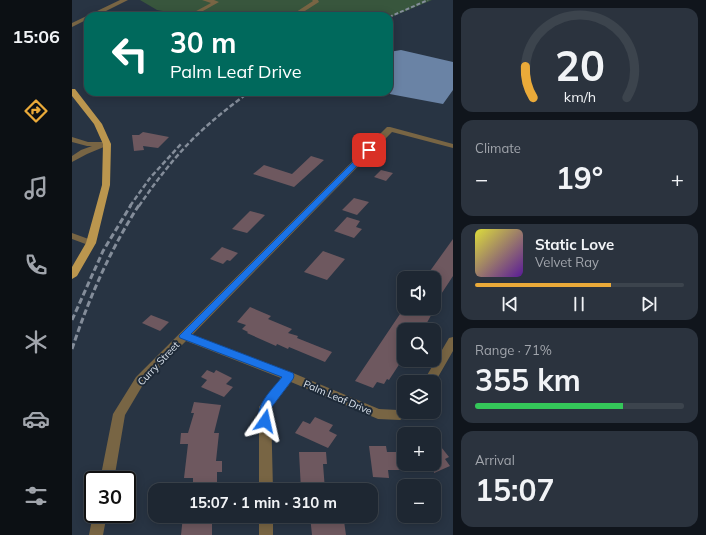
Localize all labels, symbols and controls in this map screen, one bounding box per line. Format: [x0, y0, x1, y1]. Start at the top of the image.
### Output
text: 15:06 [12, 25, 60, 48]
text: 30 m [170, 25, 236, 60]
icon: left [104, 28, 156, 80]
text: 20 [555, 39, 604, 91]
text: Palm Leaf Drive [170, 60, 301, 83]
text: km/h [563, 88, 596, 106]
icon: directions [22, 97, 50, 125]
pin [352, 133, 386, 167]
icon: arrive [358, 139, 380, 161]
text: Climate [475, 140, 521, 156]
text: 19° [556, 159, 603, 197]
text: − [475, 165, 488, 193]
text: + [671, 165, 684, 193]
icon: music [22, 174, 50, 202]
text: Static Love [535, 235, 614, 254]
icon: phone [22, 251, 50, 279]
text: Velvet Ray [535, 254, 599, 270]
map controls [397, 271, 441, 523]
button: sound [397, 271, 441, 315]
icon: previous [499, 293, 521, 315]
icon: pause [568, 293, 590, 315]
icon: next [638, 293, 660, 315]
button: search [397, 323, 441, 367]
icon: climate [22, 328, 50, 356]
street label: Curry Street [135, 338, 182, 388]
text: Range · 71% [475, 342, 552, 358]
text: 355 km [475, 361, 581, 399]
button: layers [397, 375, 441, 419]
street label: Palm Leaf Drive [302, 377, 374, 418]
position arrow [244, 400, 286, 442]
icon: car [22, 405, 50, 433]
button: + [397, 427, 441, 471]
text: Arrival [475, 452, 515, 468]
speed limit sign: 30 [84, 471, 136, 523]
text: 15:07 [475, 471, 554, 509]
button: − [397, 479, 441, 523]
icon: filters [22, 482, 50, 510]
text: 15:07 · 1 min · 310 m [189, 493, 337, 512]

